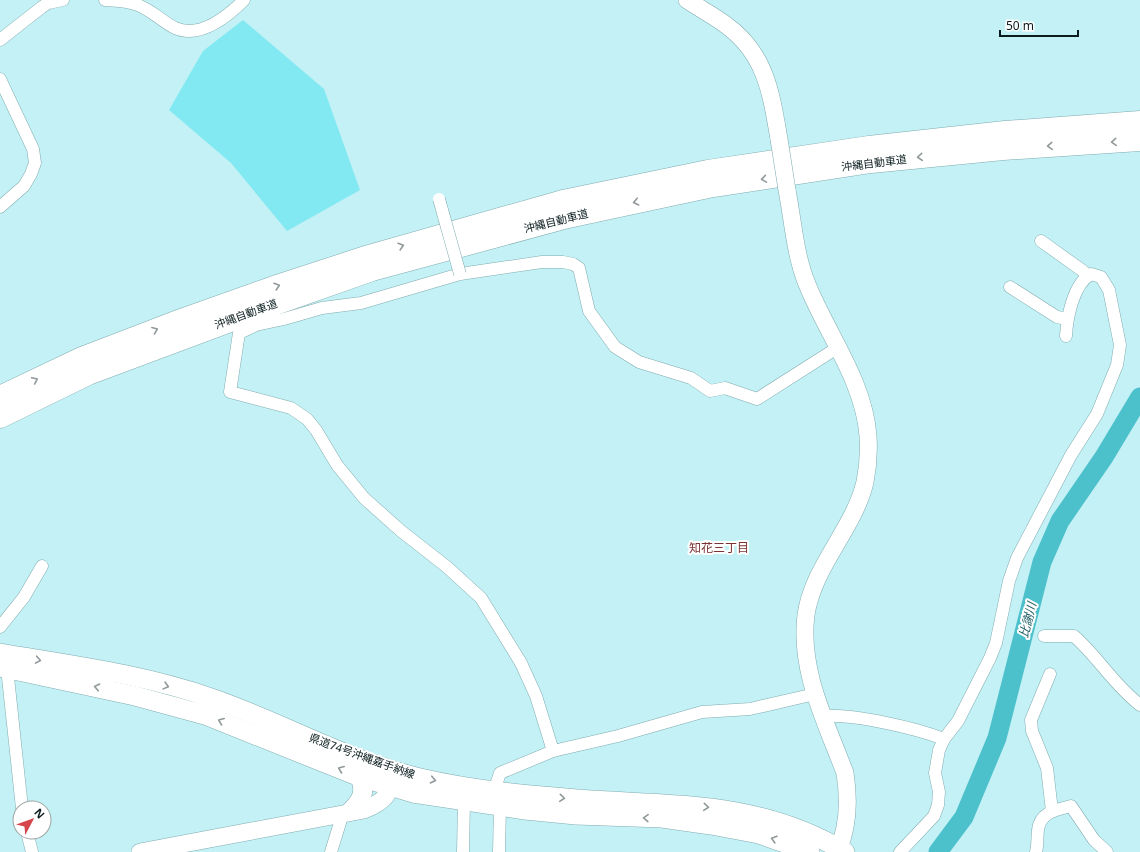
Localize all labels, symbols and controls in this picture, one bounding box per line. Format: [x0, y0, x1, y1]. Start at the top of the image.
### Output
scale bar [1000, 12, 1078, 38]
text: 50 m [1006, 17, 1034, 34]
one-way arrow [1111, 137, 1117, 146]
one-way arrow [1047, 141, 1053, 150]
street label: 沖縄自動車道 [840, 151, 908, 174]
one-way arrow [917, 152, 923, 161]
one-way arrow [761, 174, 767, 183]
one-way arrow [633, 198, 639, 206]
street label: 沖縄自動車道 [522, 205, 590, 236]
one-way arrow [397, 242, 404, 251]
one-way arrow [274, 282, 281, 291]
street label: 沖縄自動車道 [212, 295, 279, 332]
one-way arrow [151, 327, 159, 335]
one-way arrow [31, 377, 39, 385]
district label: 知花三丁目 [689, 539, 749, 556]
water label: 比謝川 [1015, 598, 1041, 639]
one-way arrow [35, 655, 41, 664]
one-way arrow [163, 681, 169, 689]
one-way arrow [94, 684, 101, 692]
one-way arrow [217, 718, 224, 726]
street label: 県道74号沖縄嘉手納線 [307, 729, 417, 782]
one-way arrow [338, 766, 346, 774]
one-way arrow [430, 776, 436, 784]
one-way arrow [559, 793, 565, 802]
north arrow [12, 800, 52, 840]
one-way arrow [703, 802, 709, 811]
text: N [31, 805, 49, 821]
one-way arrow [643, 813, 649, 822]
one-way arrow [770, 835, 777, 843]

